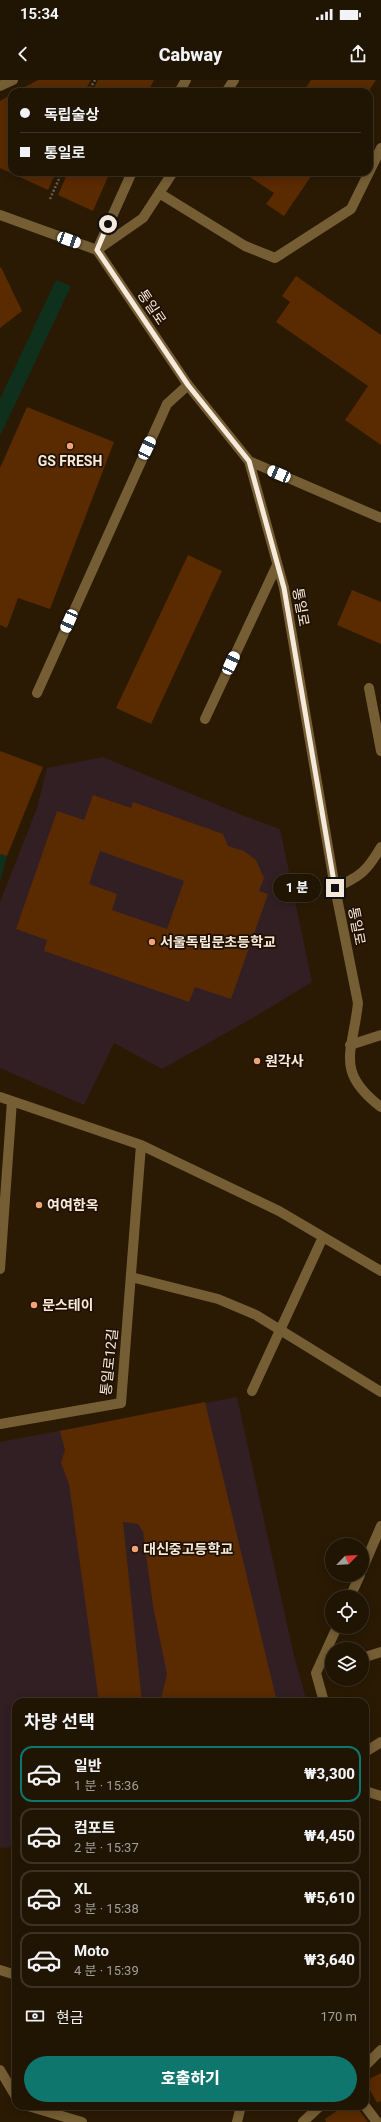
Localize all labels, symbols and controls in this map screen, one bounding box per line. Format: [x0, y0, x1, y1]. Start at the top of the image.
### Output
text: 15:34 [20, 5, 59, 23]
icon: back [12, 43, 34, 65]
icon: share [347, 43, 369, 65]
text: Cabway [159, 44, 222, 65]
text: 독립술상 [44, 106, 99, 124]
text: 통일로 [44, 144, 85, 162]
route start [99, 215, 117, 233]
car [56, 230, 82, 250]
street label: 통일로 [135, 287, 170, 328]
car [136, 435, 158, 461]
marker: GS FRESH [65, 441, 75, 451]
place label: GS FRESH [38, 453, 102, 469]
car [266, 464, 292, 484]
street label: 통일로 [290, 587, 312, 628]
car [59, 608, 79, 634]
car [220, 650, 242, 676]
callout: 1 분 [273, 874, 321, 902]
route end [326, 879, 344, 897]
text: 1 분 [286, 880, 308, 895]
street label: 통일로 [345, 906, 369, 947]
place label: 서울독립문초등학교 [160, 934, 276, 950]
marker: 서울독립문초등학교 [147, 937, 157, 947]
place label: 원각사 [265, 1053, 304, 1069]
marker: 원각사 [252, 1056, 262, 1066]
place label: 여여한옥 [47, 1197, 99, 1213]
marker: 여여한옥 [34, 1200, 44, 1210]
place label: 문스테이 [42, 1297, 94, 1313]
marker: 문스테이 [29, 1300, 39, 1310]
street label: 통일로12길 [98, 1328, 120, 1396]
north arrow [325, 1538, 369, 1582]
map controls [325, 1538, 369, 1686]
place label: 대신중고등학교 [143, 1541, 233, 1557]
marker: 대신중고등학교 [130, 1544, 140, 1554]
button: locate [325, 1590, 369, 1634]
button: layers [325, 1642, 369, 1686]
text: 차량 선택 [24, 1711, 95, 1732]
icon: car [26, 1756, 62, 1792]
text: 일반 [74, 1757, 102, 1775]
text: ₩3,300 [304, 1765, 355, 1783]
text: 1 분 · 15:36 [74, 1778, 139, 1793]
icon: car [26, 1818, 62, 1854]
text: 컴포트 [74, 1819, 115, 1837]
text: ₩4,450 [304, 1827, 355, 1845]
text: 2 분 · 15:37 [74, 1840, 139, 1855]
icon: car [26, 1880, 62, 1916]
text: XL [74, 1880, 92, 1898]
text: ₩5,610 [304, 1889, 355, 1907]
text: 3 분 · 15:38 [74, 1901, 139, 1916]
icon: car [26, 1942, 62, 1978]
text: Moto [74, 1942, 109, 1960]
text: ₩3,640 [304, 1951, 355, 1969]
text: 4 분 · 15:39 [74, 1963, 139, 1978]
icon: cash [24, 2005, 46, 2027]
text: 현금 [56, 2009, 84, 2027]
text: 170 m [320, 2009, 357, 2024]
button: 호출하기 [24, 2056, 357, 2102]

